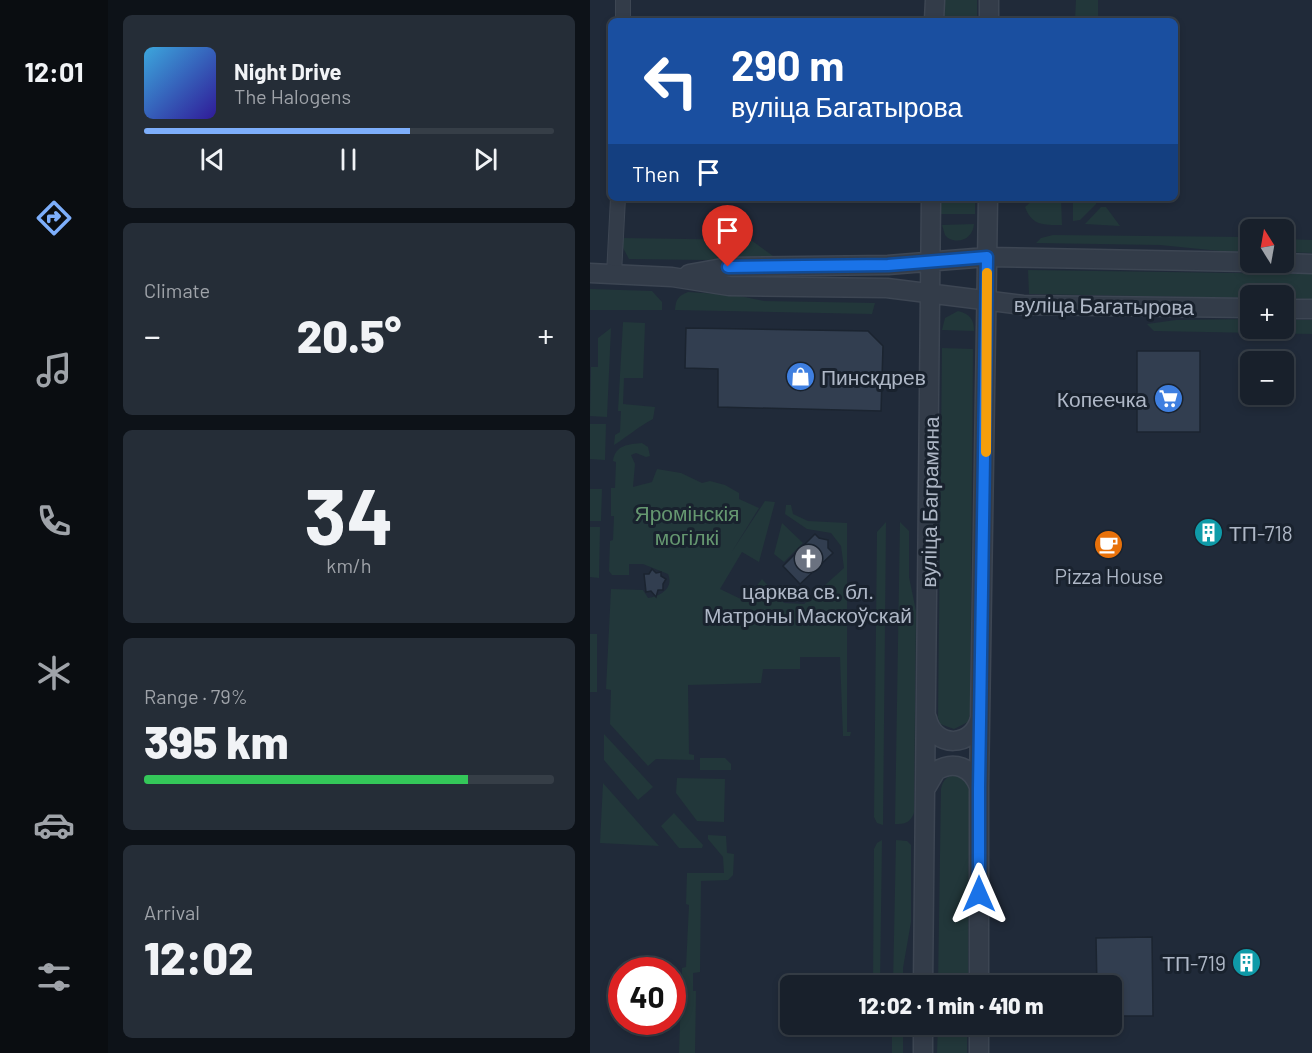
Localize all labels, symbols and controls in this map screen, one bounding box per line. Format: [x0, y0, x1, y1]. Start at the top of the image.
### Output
text: 290 m [731, 39, 844, 89]
icon: left [632, 42, 710, 120]
text: 12:01 [24, 55, 84, 87]
text: Night Drive [234, 58, 342, 84]
text: The Halogens [234, 84, 351, 108]
text: вуліца Багатырова [731, 90, 963, 122]
icon: previous [196, 143, 229, 176]
icon: pause [332, 143, 365, 176]
icon: next [469, 143, 502, 176]
icon: arrive [692, 156, 725, 189]
text: Then [632, 160, 680, 186]
icon: directions [33, 197, 75, 239]
pin [702, 205, 753, 267]
icon: arrive [711, 214, 744, 247]
north arrow [1240, 219, 1294, 273]
map controls [1240, 219, 1294, 405]
text: Climate [144, 278, 210, 302]
button: + [1240, 285, 1294, 339]
street label: вуліца Багатырова [1014, 291, 1195, 319]
text: 20.5° [297, 308, 401, 362]
text: − [144, 315, 161, 355]
text: + [538, 315, 554, 355]
icon: music [33, 349, 75, 391]
button: − [1240, 351, 1294, 405]
shop icon: Пинскдрев [784, 360, 816, 392]
place label: Пинскдрев [821, 364, 926, 389]
supermarket icon: Копеечка [1152, 382, 1184, 414]
place label: Копеечка [1057, 386, 1147, 411]
street label: вуліца Баграмяна [915, 416, 943, 588]
text: 34 [304, 467, 394, 561]
icon: phone [33, 500, 75, 542]
park label: Яромінскія могілкі [635, 500, 739, 549]
building icon: ТП-718 [1192, 516, 1224, 548]
place label: ТП-718 [1229, 520, 1293, 545]
cafe icon: Pizza House [1093, 528, 1125, 560]
church icon: царква св. бл. Матроны Маскоўскай [792, 543, 824, 575]
text: km/h [326, 553, 372, 577]
place label: Pizza House [1054, 563, 1164, 588]
place label: царква св. бл. Матроны Маскоўскай [704, 578, 912, 627]
icon: climate [33, 652, 75, 694]
text: Range · 79% [144, 684, 248, 708]
text: 395 km [144, 714, 289, 768]
icon: car [33, 804, 75, 846]
position arrow [947, 862, 1011, 926]
text: Arrival [144, 900, 200, 924]
text: 12:02 [144, 930, 254, 984]
building icon: ТП-719 [1231, 946, 1263, 978]
place label: ТП-719 [1162, 950, 1226, 975]
icon: filters [33, 956, 75, 998]
speed limit sign: 40 [608, 957, 686, 1035]
text: 12:02 · 1 min · 410 m [858, 992, 1044, 1018]

